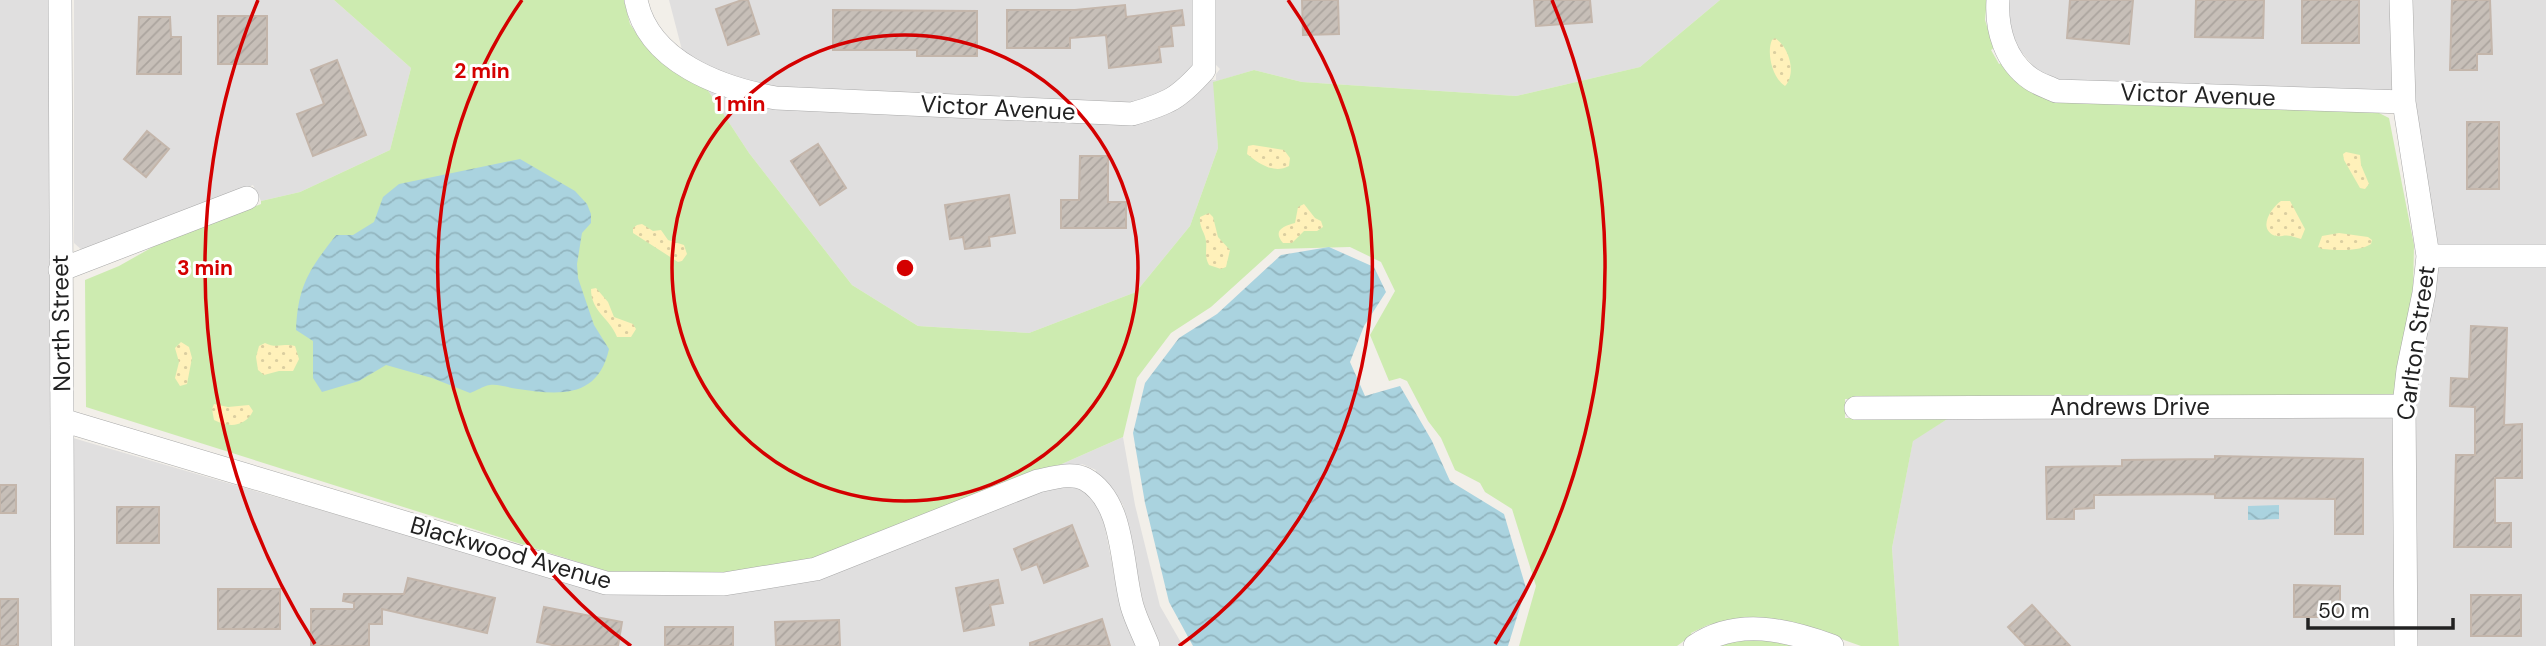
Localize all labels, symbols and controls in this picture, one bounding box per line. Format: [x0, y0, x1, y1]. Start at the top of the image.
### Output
text: 2 min [454, 57, 510, 85]
street label: Victor Avenue [2120, 76, 2276, 113]
street label: Victor Avenue [920, 88, 1076, 127]
text: 1 min [714, 90, 766, 118]
street label: North Street [44, 254, 77, 392]
text: 3 min [177, 254, 233, 282]
centre of rings [893, 256, 917, 280]
street label: Carlton Street [2389, 264, 2442, 422]
street label: Andrews Drive [2050, 391, 2210, 422]
street label: Blackwood Avenue [407, 509, 615, 596]
scale bar [2308, 586, 2453, 630]
text: 50 m [2318, 597, 2369, 625]

